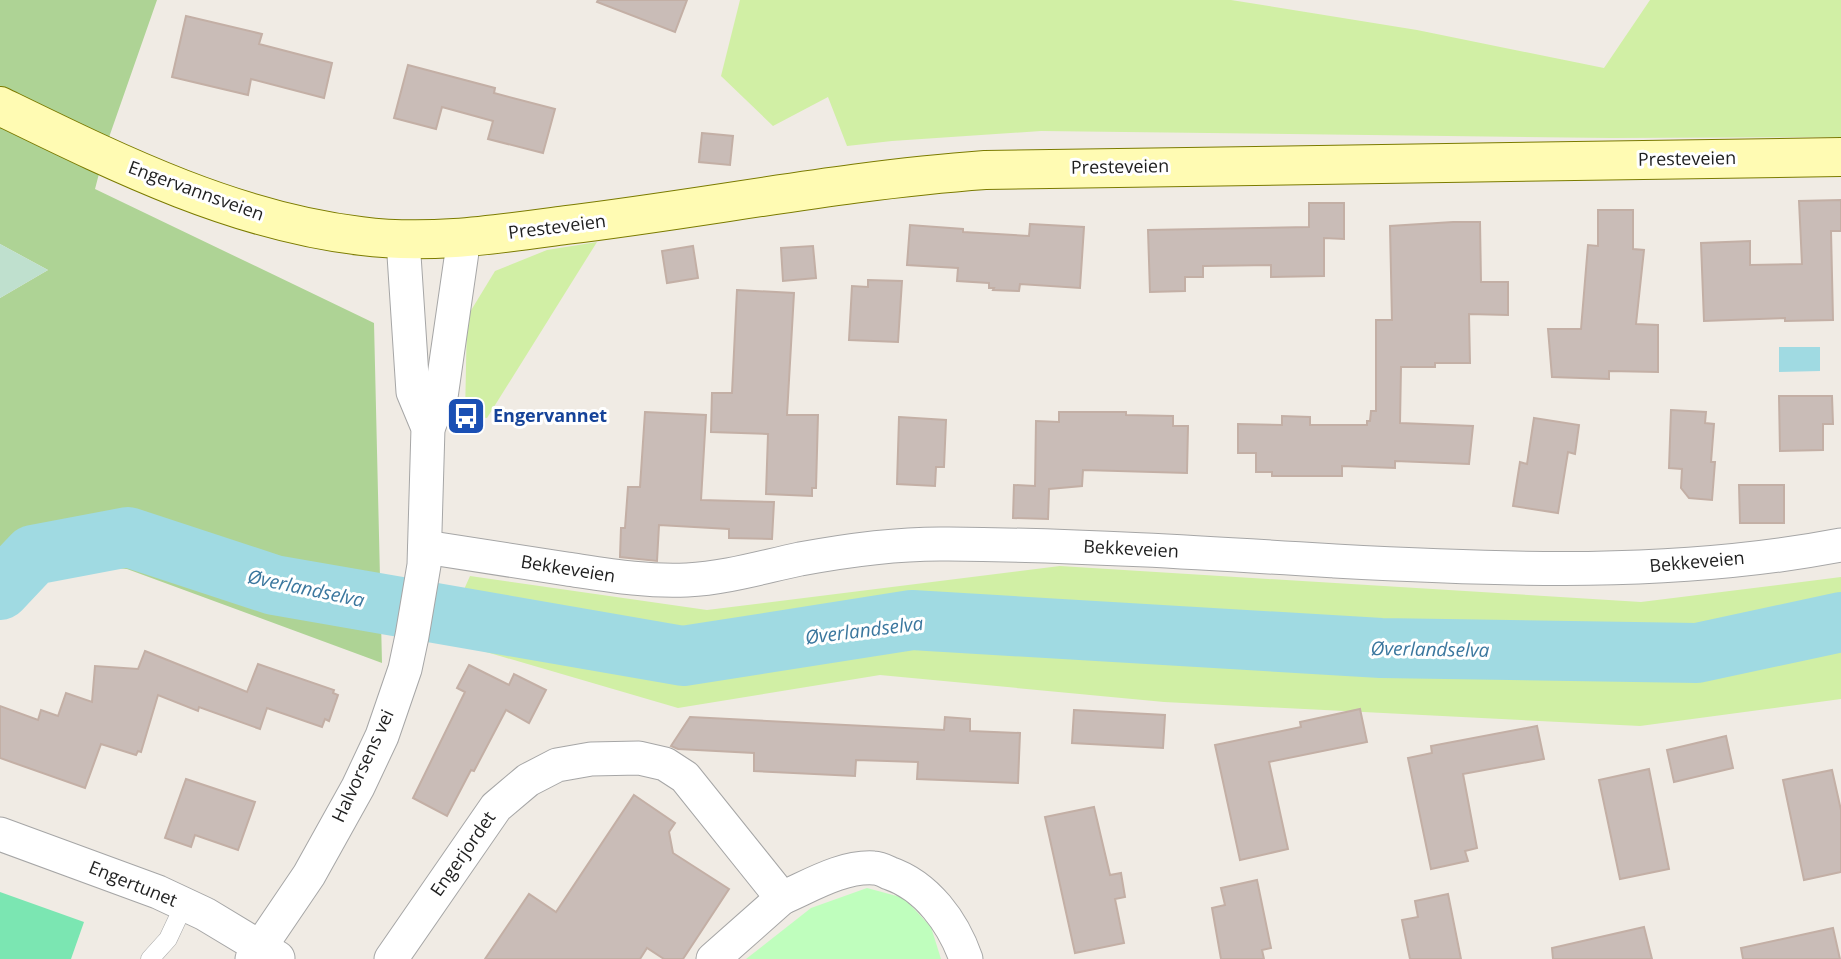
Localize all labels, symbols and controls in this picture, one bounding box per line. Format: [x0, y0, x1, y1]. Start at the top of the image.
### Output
street label: Presteveien [1638, 145, 1736, 171]
street label: Presteveien [1071, 153, 1169, 179]
street label: Engervannsveien [125, 154, 268, 226]
street label: Presteveien [507, 208, 607, 244]
bus stop icon: Engervannet [445, 395, 487, 437]
place label: Engervannet [493, 403, 607, 427]
street label: Bekkeveien [1083, 534, 1179, 562]
street label: Bekkeveien [1648, 545, 1746, 577]
street label: Bekkeveien [519, 549, 617, 587]
water label: Øverlandselva [245, 563, 367, 613]
water label: Øverlandselva [803, 610, 925, 650]
water label: Øverlandselva [1370, 635, 1490, 663]
street label: Halvorsens vei [326, 705, 399, 826]
street label: Engerjordet [424, 806, 500, 901]
street label: Engertunet [86, 854, 181, 912]

